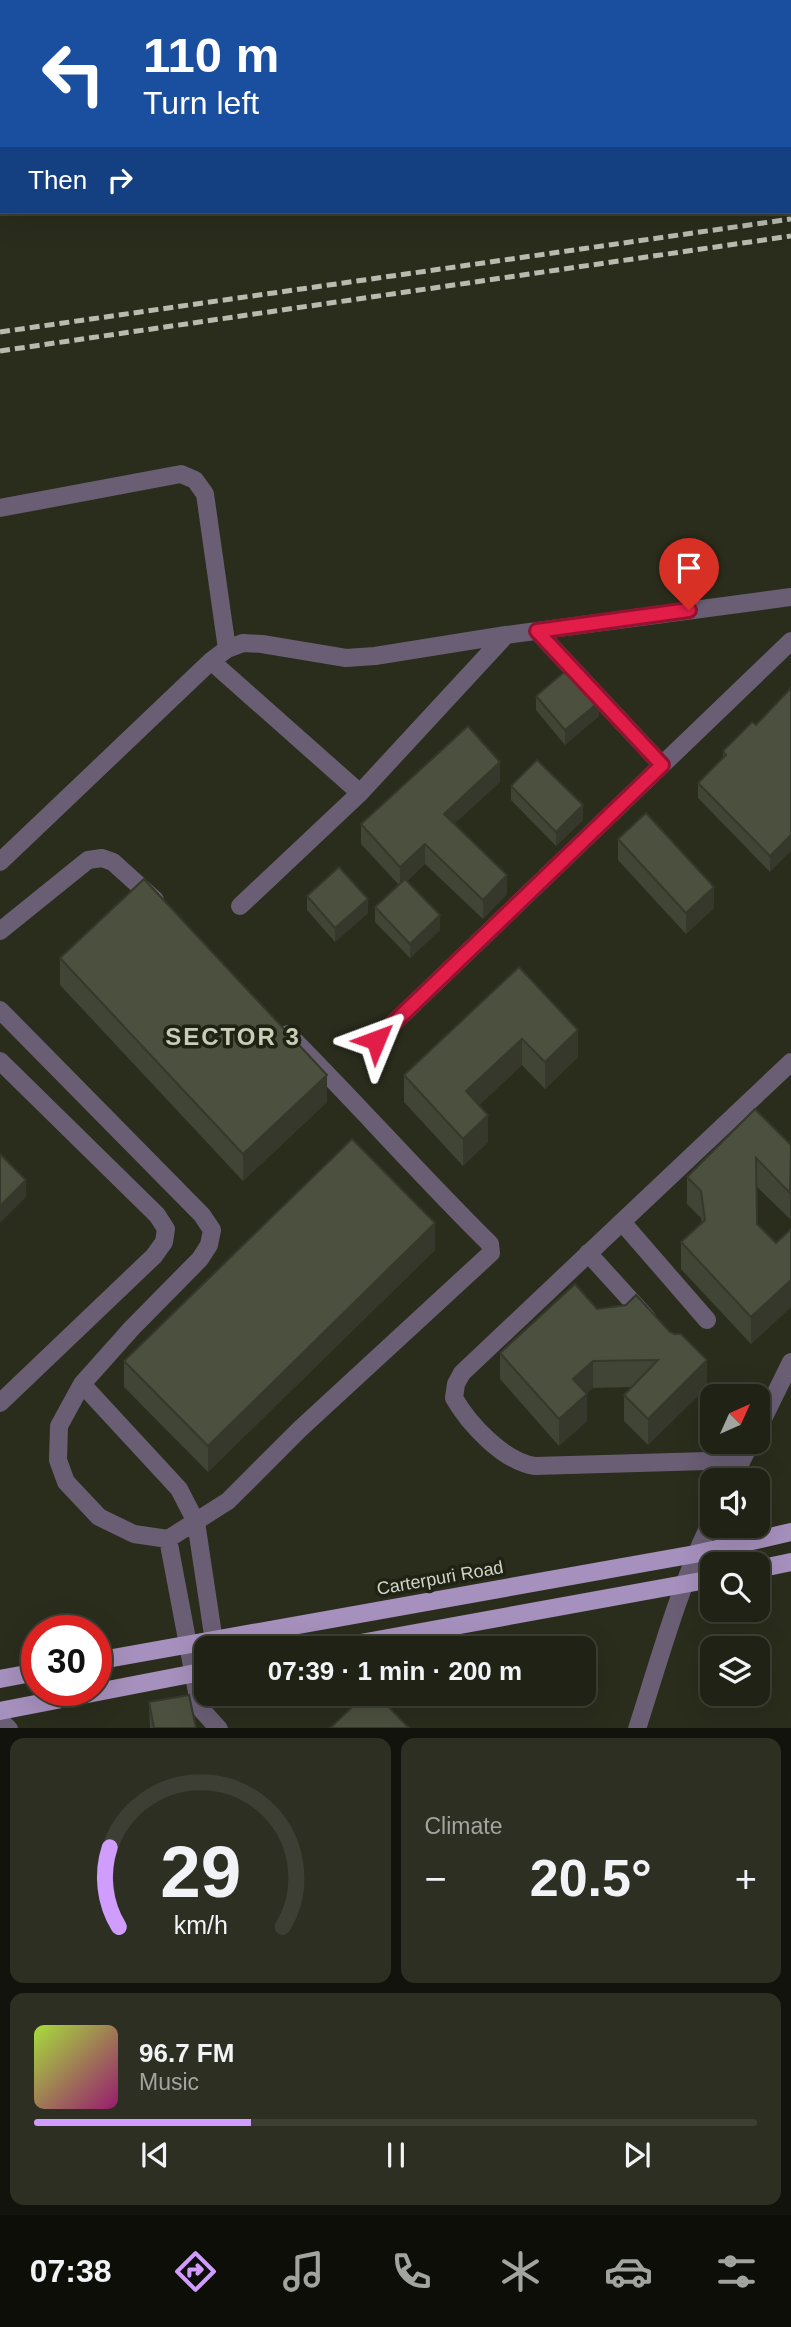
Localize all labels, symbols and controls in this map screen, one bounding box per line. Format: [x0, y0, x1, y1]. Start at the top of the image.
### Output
icon: left [28, 28, 119, 119]
text: 110 m [143, 28, 279, 82]
text: Turn left [143, 85, 259, 121]
icon: right [101, 161, 139, 199]
text: Then [28, 165, 87, 195]
pin [659, 538, 719, 610]
icon: arrive [670, 549, 708, 587]
position arrow [339, 1003, 413, 1077]
district label: SECTOR 3 [165, 1023, 301, 1050]
north arrow [700, 1384, 770, 1454]
map controls [700, 1384, 770, 1706]
button: sound [700, 1468, 770, 1538]
button: search [700, 1552, 770, 1622]
street label: Carterpuri Road [375, 1557, 505, 1599]
speed limit sign: 30 [21, 1615, 112, 1706]
button: layers [700, 1636, 770, 1706]
text: 07:39 · 1 min · 200 m [268, 1656, 522, 1686]
text: Climate [425, 1813, 502, 1839]
text: 29 [160, 1831, 241, 1912]
text: 20.5° [530, 1849, 652, 1907]
text: − [425, 1858, 447, 1900]
text: + [735, 1858, 757, 1900]
text: km/h [173, 1910, 227, 1938]
text: 96.7 FM [139, 2038, 234, 2068]
text: Music [139, 2069, 199, 2095]
icon: previous [136, 2136, 174, 2174]
icon: pause [377, 2136, 415, 2174]
icon: next [618, 2136, 656, 2174]
icon: directions [171, 2247, 220, 2296]
icon: music [279, 2247, 328, 2296]
icon: phone [387, 2247, 436, 2296]
icon: climate [496, 2247, 545, 2296]
icon: car [604, 2247, 653, 2296]
icon: filters [712, 2247, 761, 2296]
text: 07:38 [30, 2253, 111, 2289]

